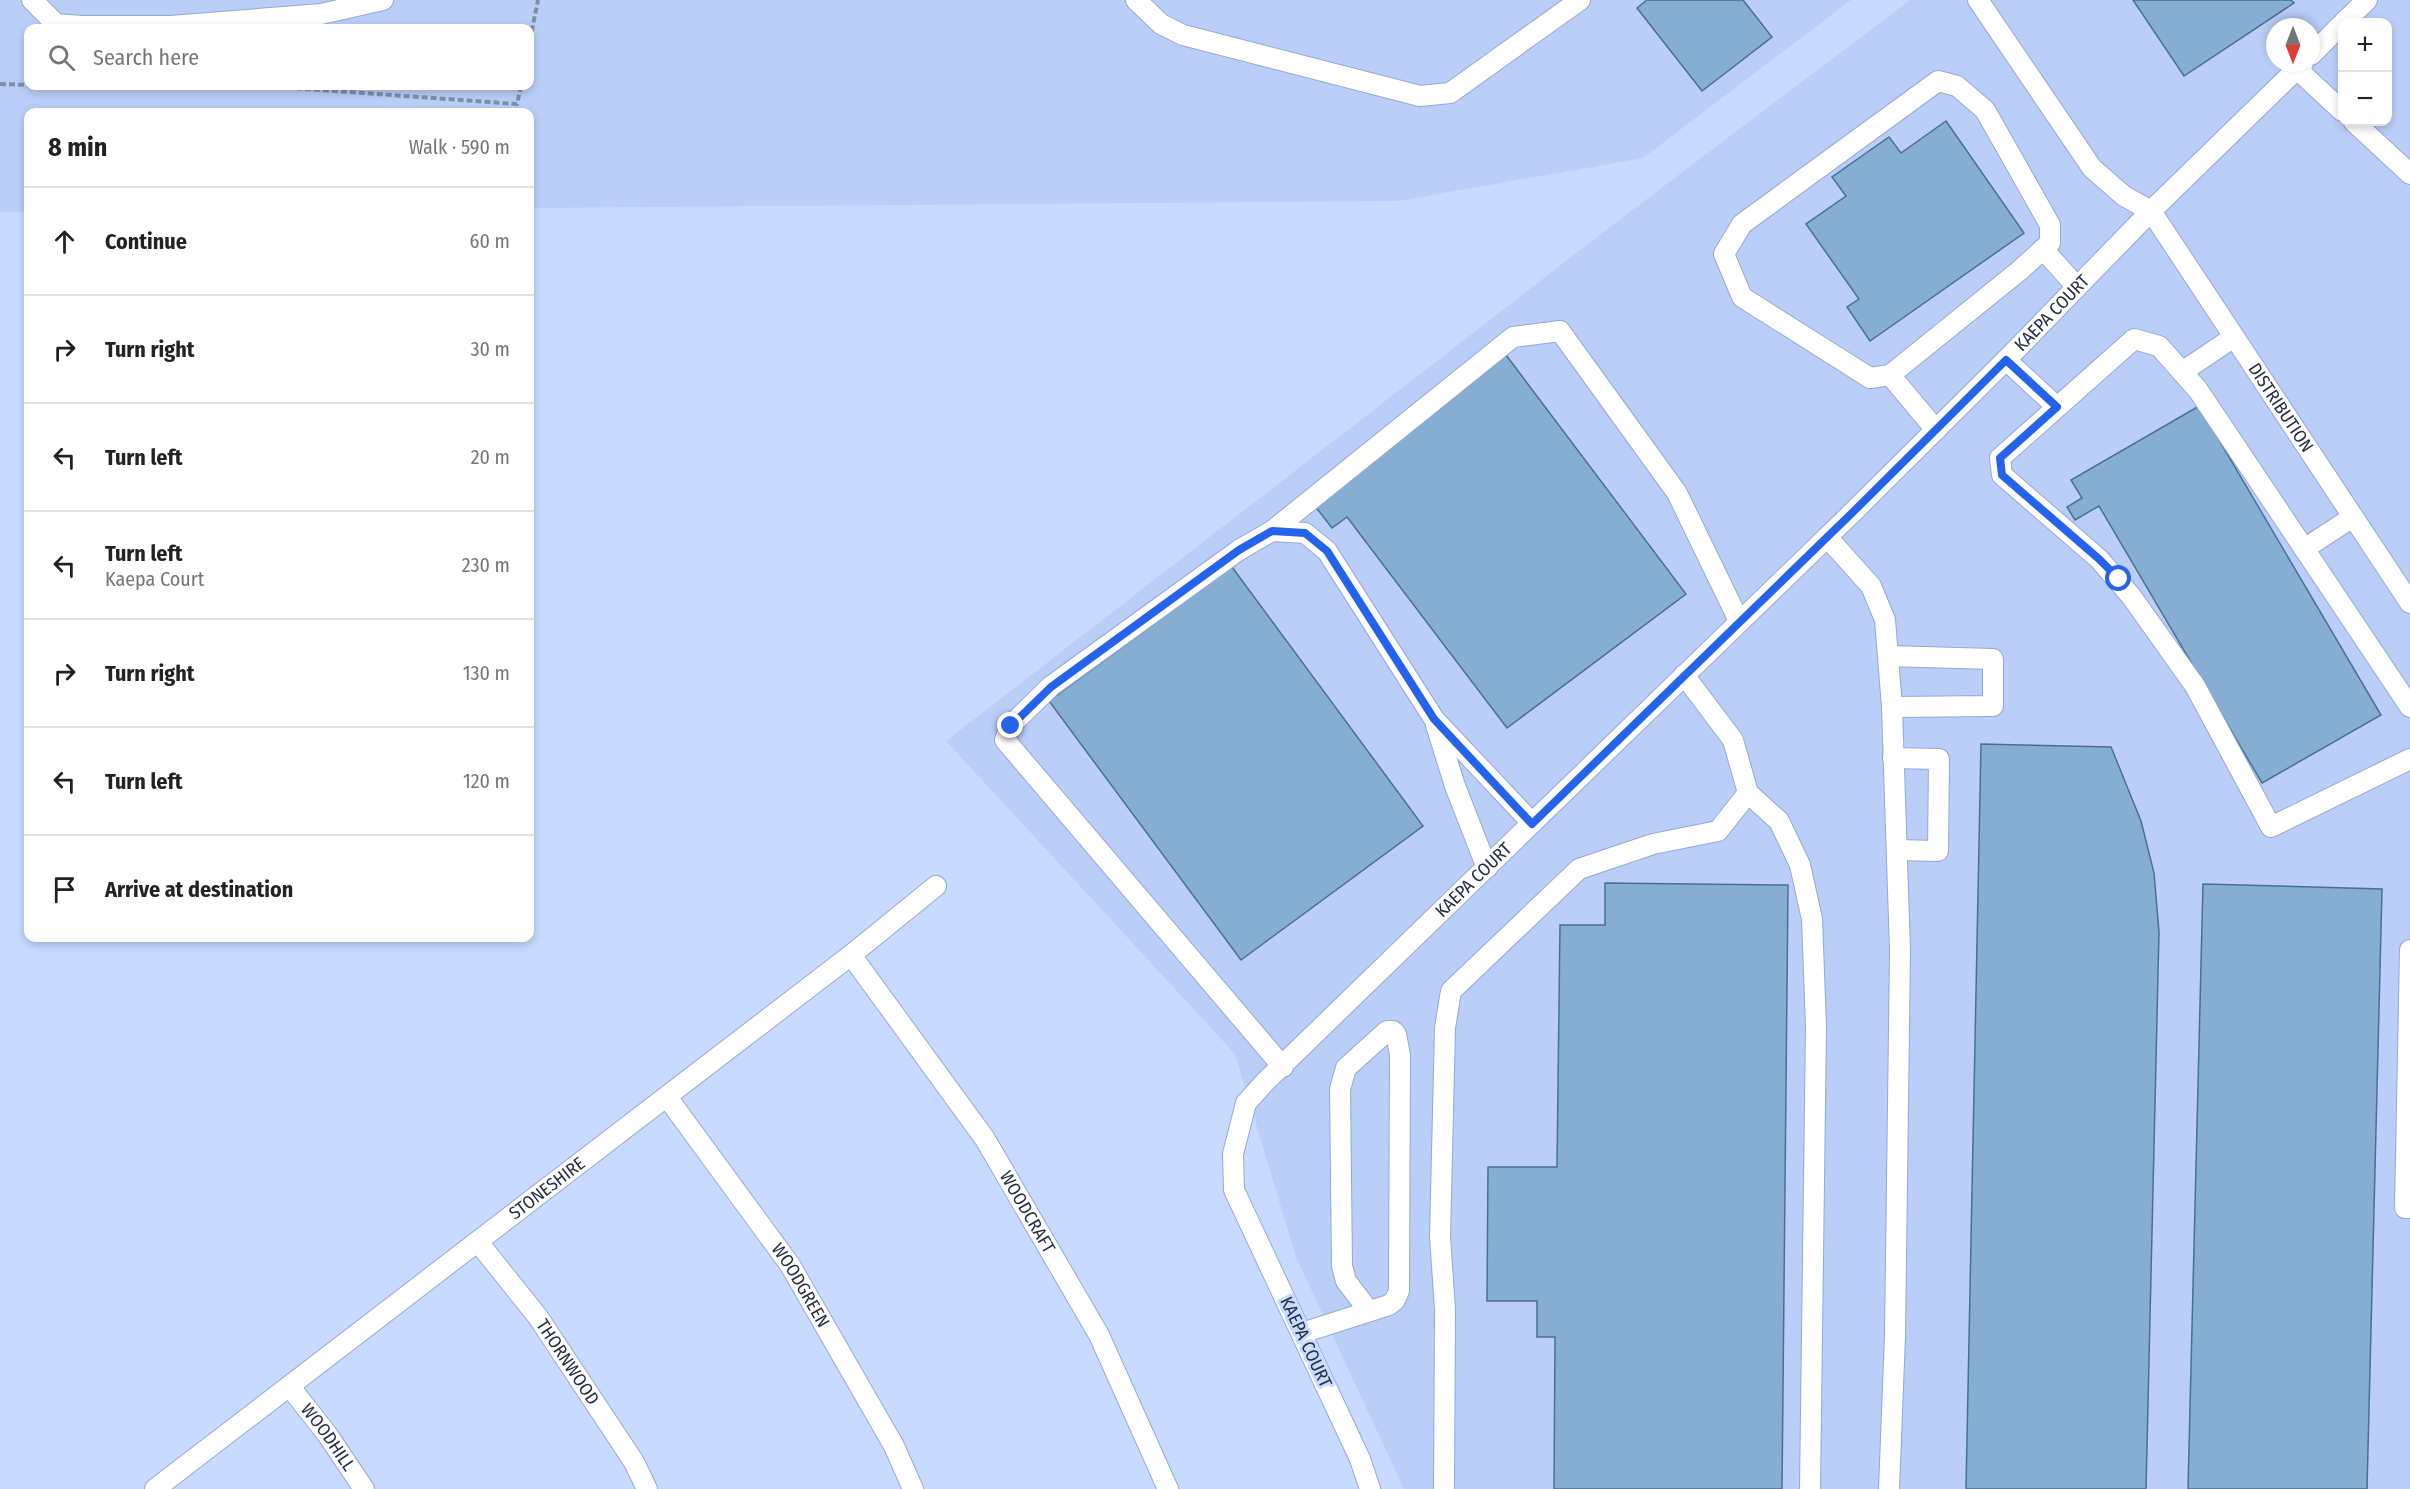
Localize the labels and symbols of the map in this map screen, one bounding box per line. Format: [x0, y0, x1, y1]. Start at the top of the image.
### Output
north arrow [2266, 18, 2320, 72]
street label: KAEPA COURT [2010, 270, 2094, 356]
street label: DISTRIBUTION [2243, 359, 2318, 456]
route start [2105, 565, 2131, 591]
route end [997, 712, 1023, 738]
street label: KAEPA COURT [1431, 837, 1517, 922]
street label: STONESHIRE [505, 1152, 589, 1224]
street label: WOODCRAFT [995, 1167, 1060, 1257]
street label: WOODGREEN [767, 1239, 834, 1331]
street label: KAEPA COURT [1275, 1293, 1337, 1392]
street label: THORNWOOD [532, 1315, 604, 1409]
street label: WOODHILL [296, 1399, 360, 1475]

